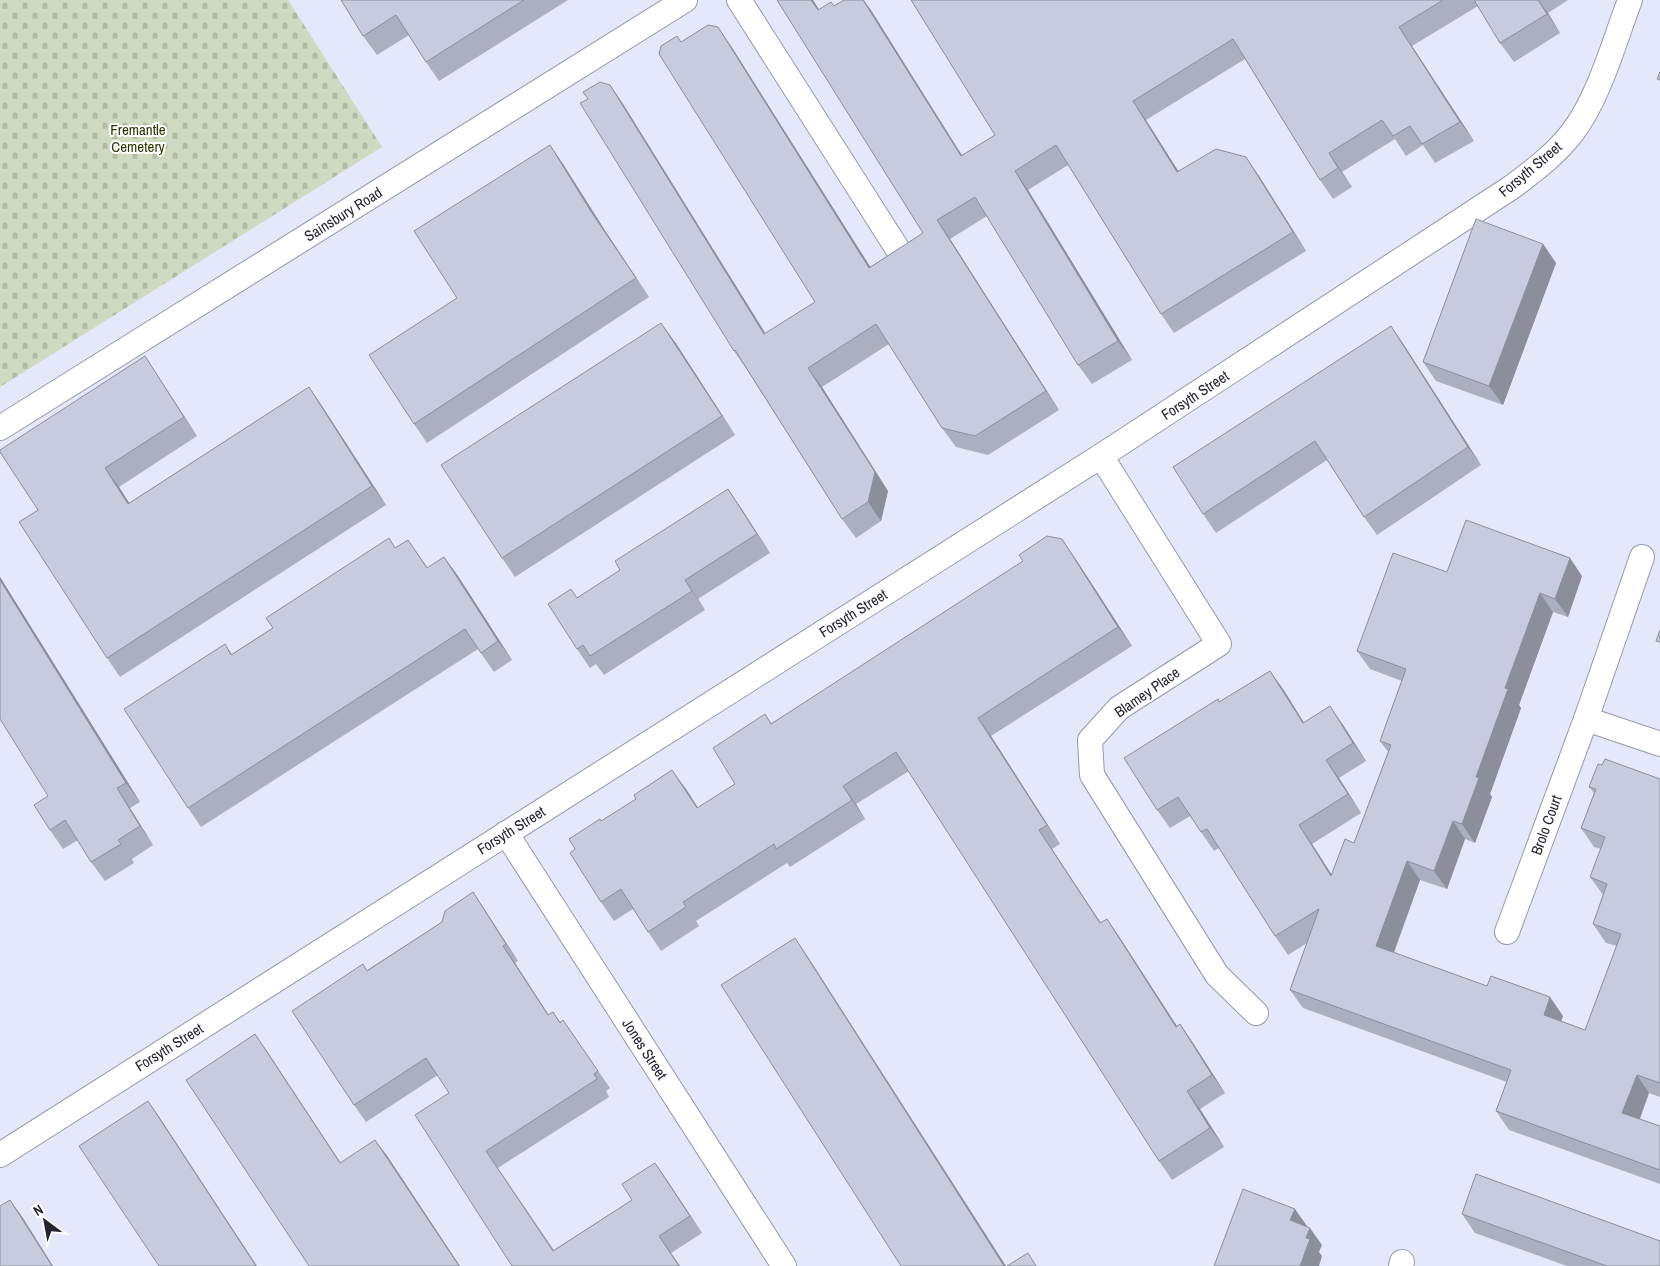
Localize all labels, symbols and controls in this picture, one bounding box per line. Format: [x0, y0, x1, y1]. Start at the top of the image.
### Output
park label: Fremantle Cemetery [110, 119, 166, 157]
street label: Forsyth Street [1494, 136, 1567, 202]
street label: Sainsbury Road [300, 182, 386, 246]
street label: Forsyth Street [1157, 365, 1233, 425]
street label: Forsyth Street [815, 583, 892, 642]
street label: Blamey Place [1110, 662, 1184, 722]
street label: Brolo Court [1525, 792, 1567, 858]
street label: Forsyth Street [473, 800, 550, 859]
street label: Jones Street [617, 1014, 673, 1084]
street label: Forsyth Street [131, 1017, 208, 1076]
north arrow [20, 1196, 70, 1246]
text: N [30, 1200, 46, 1220]

